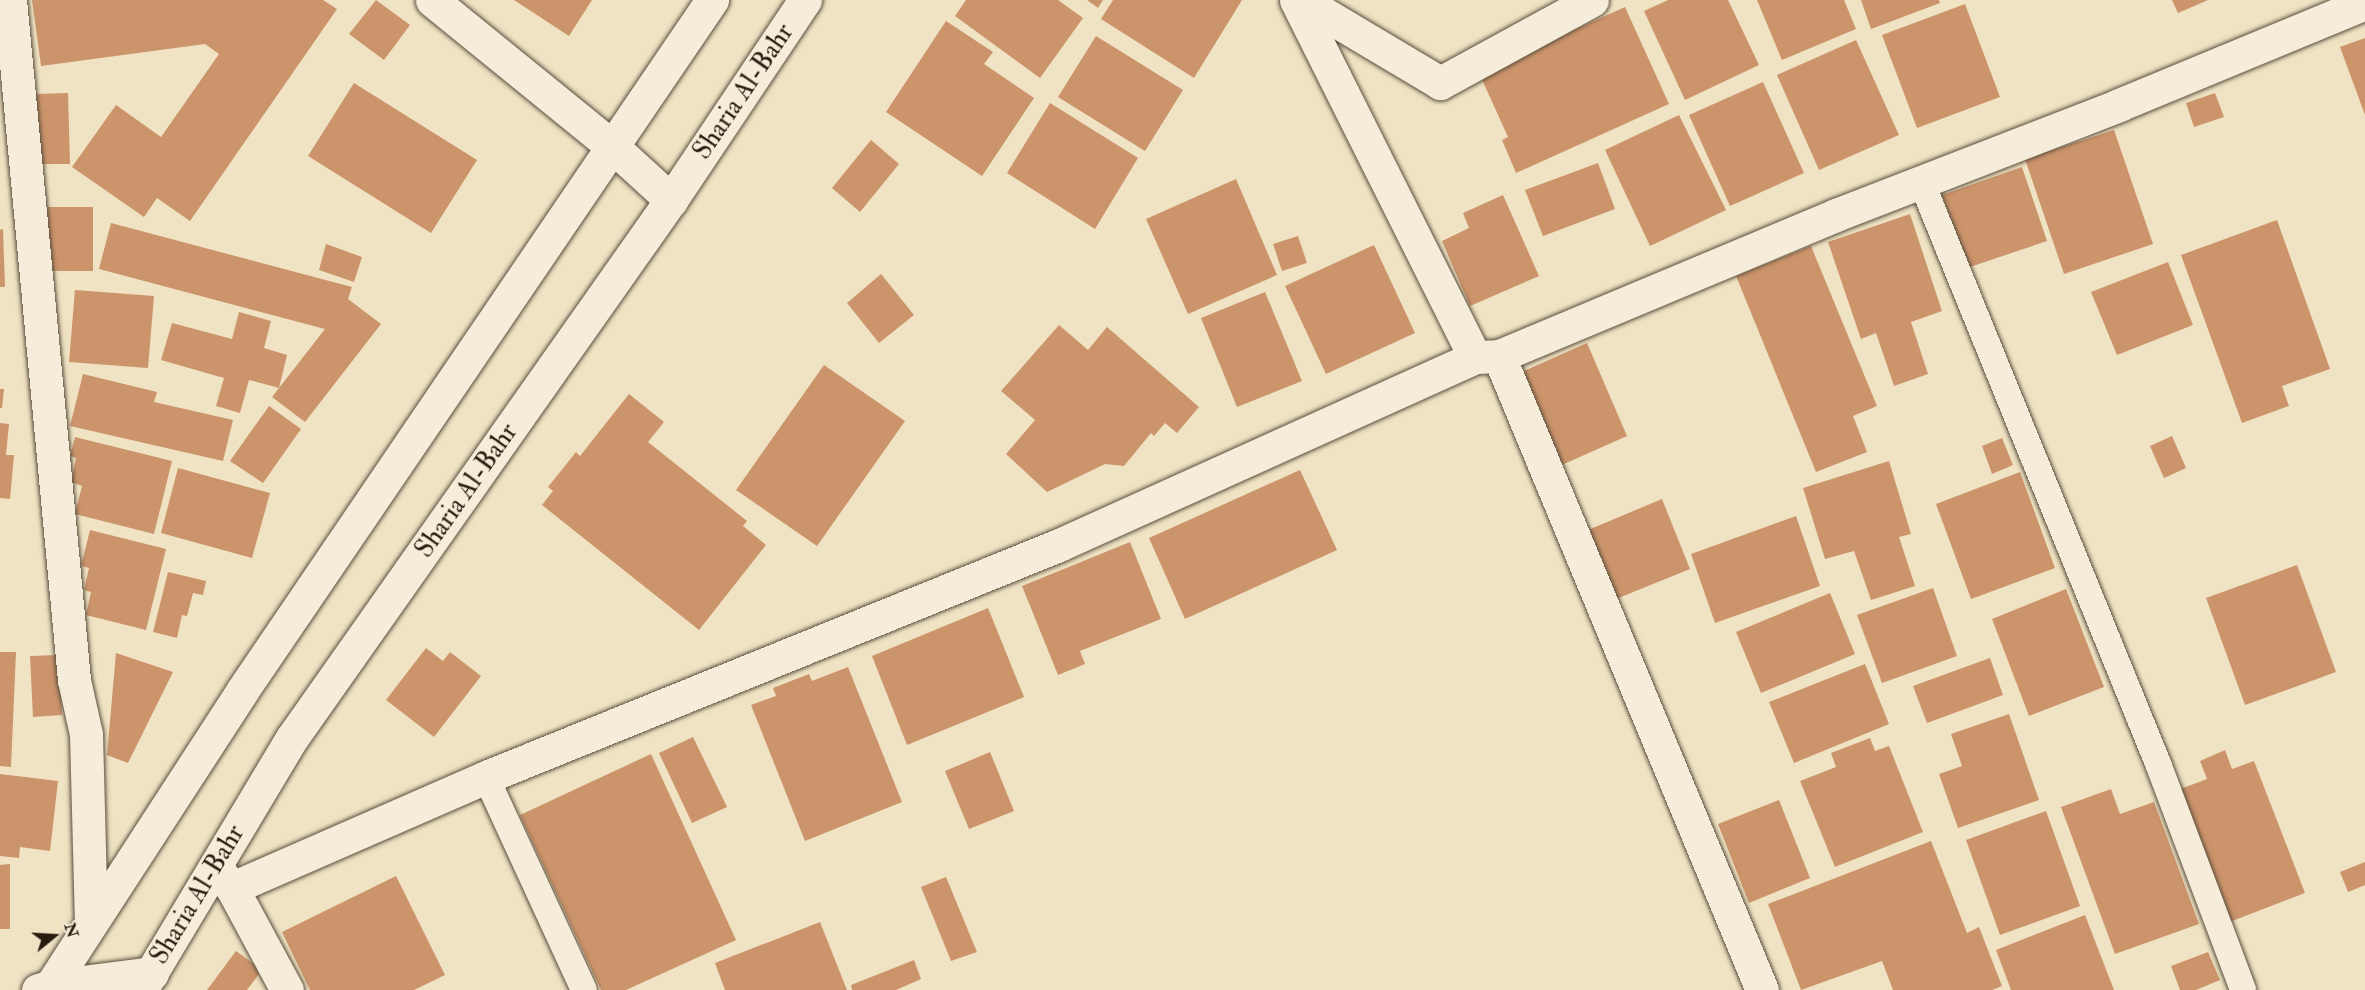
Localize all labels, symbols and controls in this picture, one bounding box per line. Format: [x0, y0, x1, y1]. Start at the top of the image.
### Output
street label: Sharia Al-Bahr [687, 18, 801, 166]
street label: Sharia Al-Bahr [409, 418, 525, 564]
street label: Sharia Al-Bahr [144, 820, 252, 970]
north arrow [24, 906, 84, 966]
text: N [59, 921, 83, 940]

